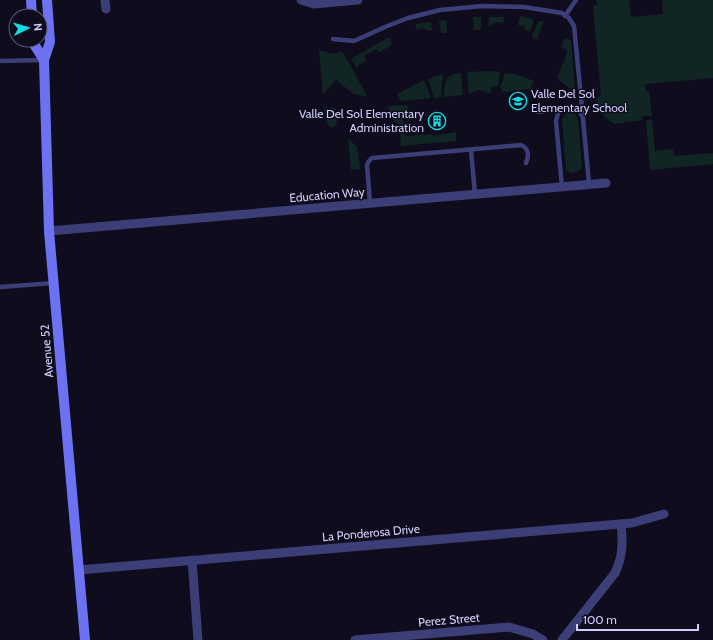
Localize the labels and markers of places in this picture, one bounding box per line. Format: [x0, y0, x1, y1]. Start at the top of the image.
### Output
place label: Valle Del Sol Elementary School [531, 86, 627, 115]
school or university icon: Valle Del Sol Elementary School [508, 91, 528, 111]
place label: Valle Del Sol Elementary Administration [299, 106, 424, 135]
building icon: Valle Del Sol Elementary Administration [427, 111, 447, 131]

